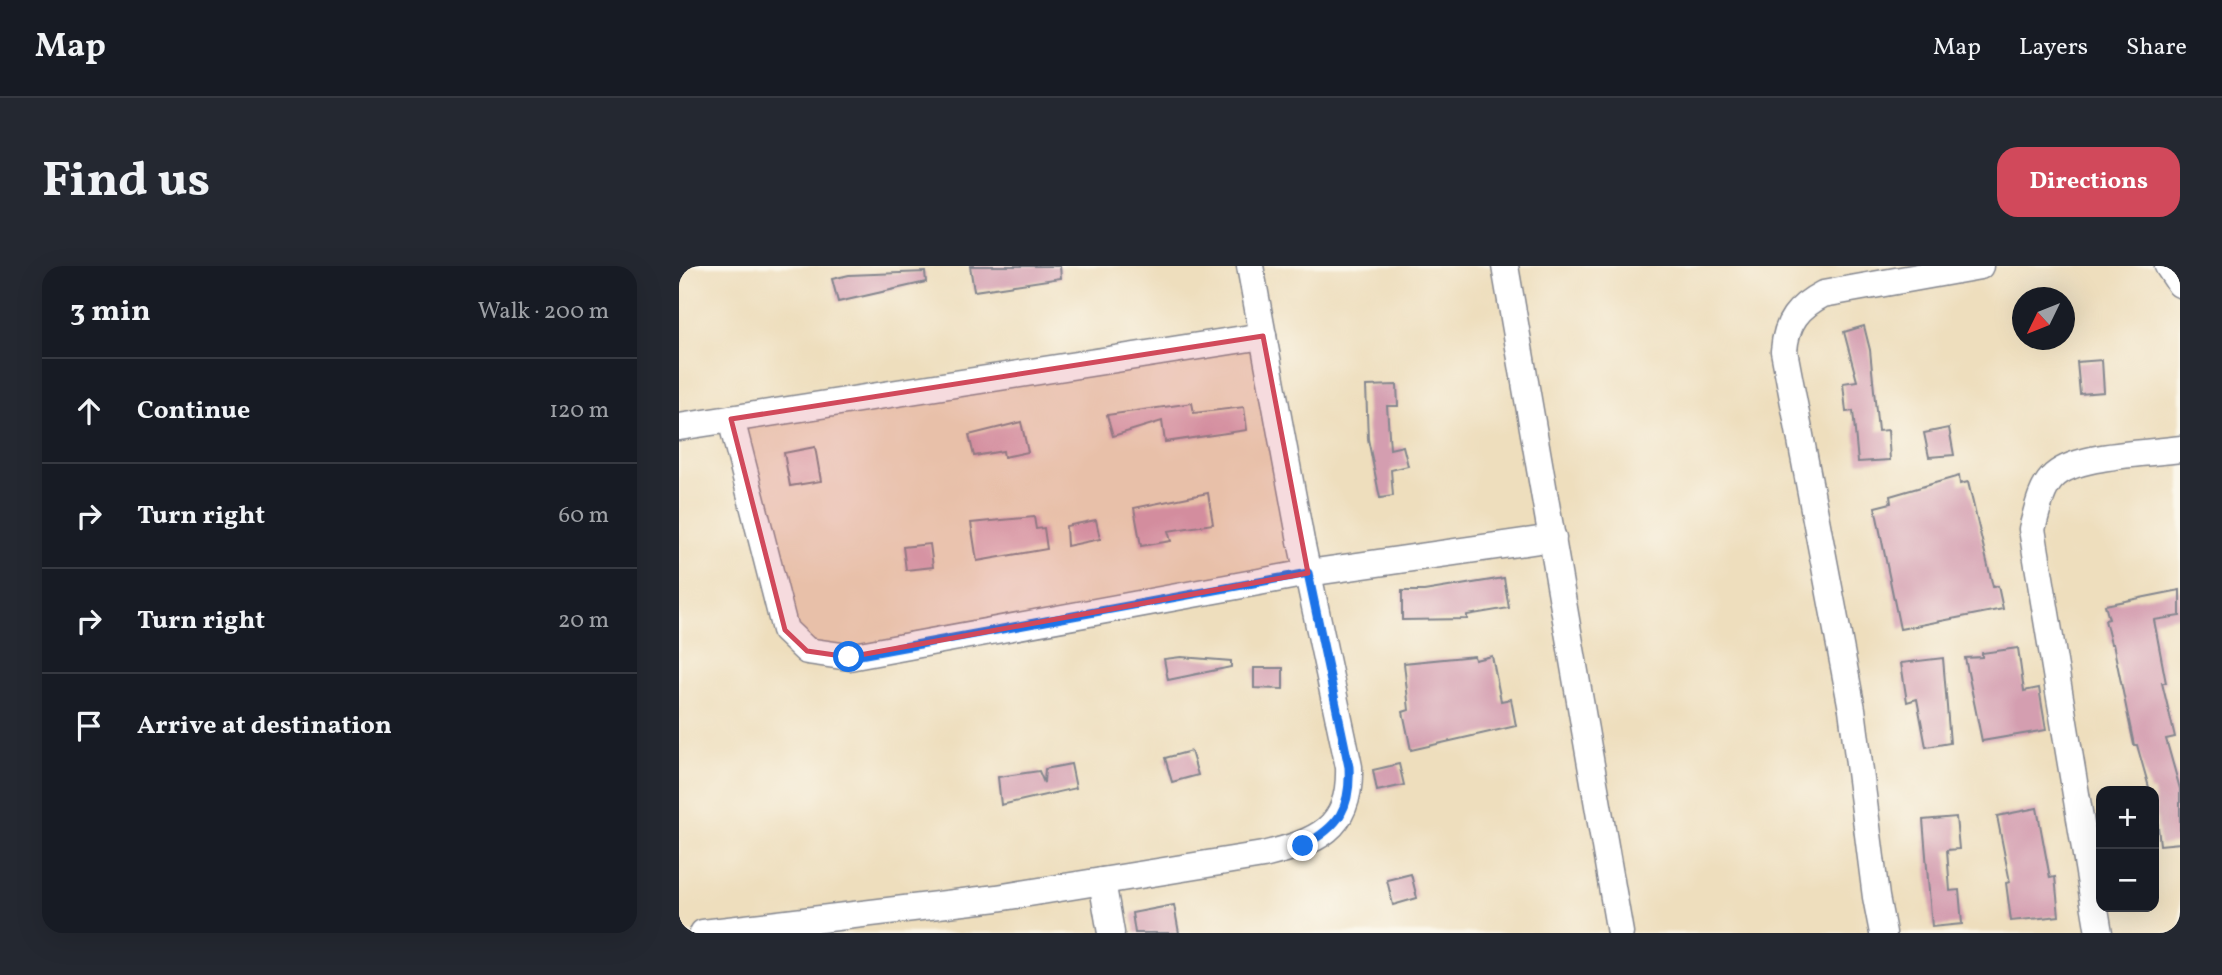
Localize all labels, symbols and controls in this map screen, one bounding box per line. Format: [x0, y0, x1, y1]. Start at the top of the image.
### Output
text: Map [35, 25, 106, 71]
text: Map [1933, 31, 1981, 65]
text: Layers [2019, 31, 2088, 65]
text: Share [2126, 31, 2187, 65]
button: Directions [1997, 147, 2180, 217]
text: Find us [42, 148, 210, 217]
north arrow [2012, 287, 2075, 350]
text: 3 min [70, 291, 151, 333]
text: Walk · 200 m [478, 296, 609, 328]
icon: ahead [70, 392, 108, 430]
text: Continue [137, 393, 250, 429]
text: 120 m [549, 395, 609, 427]
icon: right [70, 497, 108, 535]
text: Turn right [137, 498, 265, 534]
text: 60 m [559, 500, 609, 532]
icon: right [70, 602, 108, 640]
text: Turn right [137, 603, 265, 639]
text: 20 m [558, 605, 609, 637]
route start [833, 641, 864, 672]
icon: arrive [70, 707, 108, 745]
text: Arrive at destination [137, 708, 392, 744]
map controls [2096, 786, 2159, 912]
button: + [2096, 786, 2159, 849]
route end [1287, 830, 1318, 861]
button: − [2096, 849, 2159, 912]

